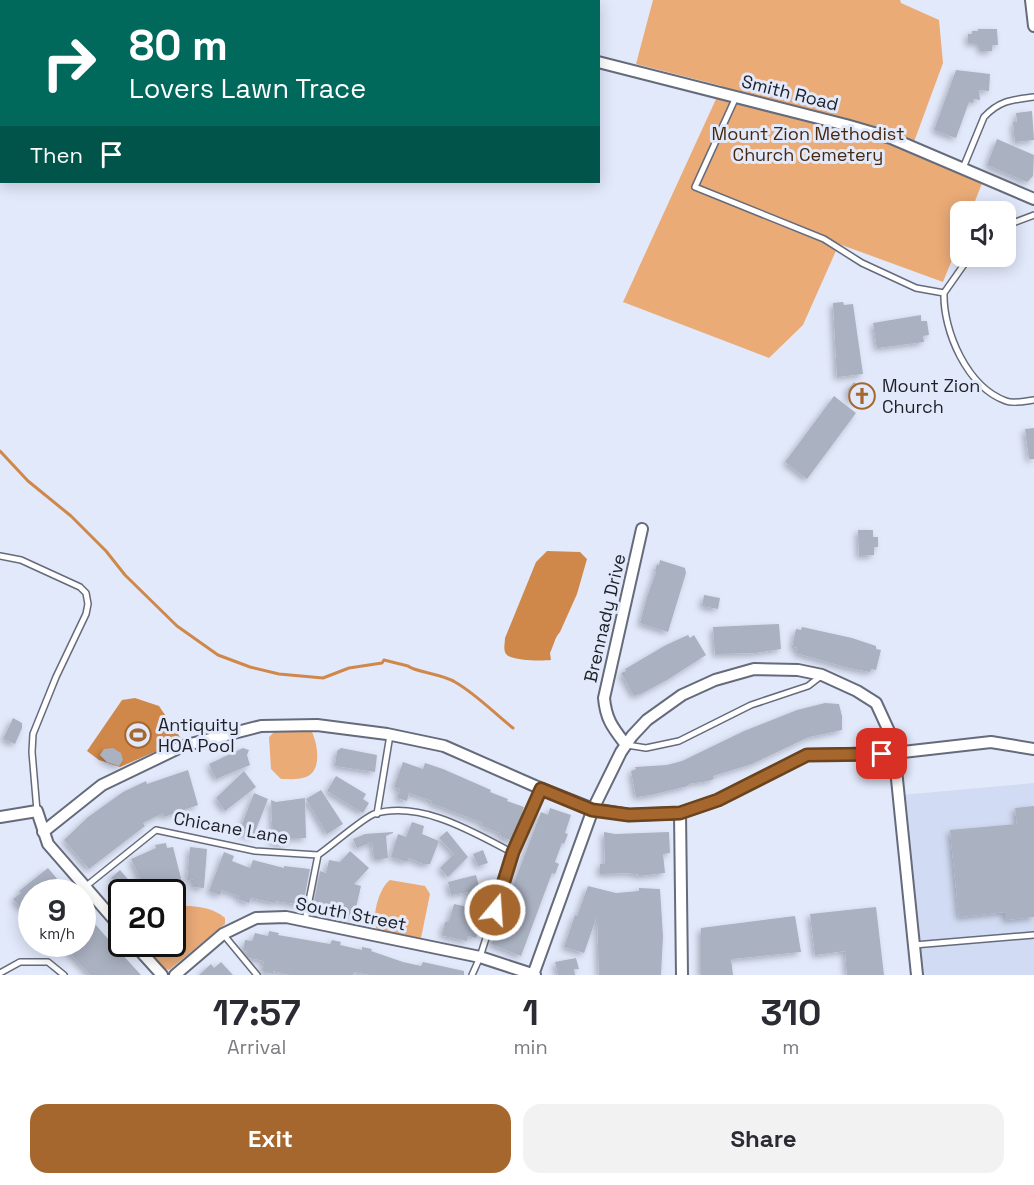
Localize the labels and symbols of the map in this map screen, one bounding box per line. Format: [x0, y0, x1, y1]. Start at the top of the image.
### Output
street label: Smith Road [739, 69, 841, 116]
park label: Mount Zion Methodist Church Cemetery [712, 122, 904, 166]
place label: Mount Zion Church [882, 374, 980, 418]
church icon: Mount Zion Church [847, 381, 877, 411]
street label: Brennady Drive [579, 551, 631, 685]
place label: Antiquity HOA Pool [158, 713, 239, 757]
sports icon: Antiquity HOA Pool [123, 720, 153, 750]
pin [856, 728, 907, 779]
street label: Chicane Lane [172, 806, 290, 849]
position arrow [463, 878, 527, 942]
speed limit sign: 20 [108, 879, 186, 957]
street label: South Street [294, 892, 408, 935]

